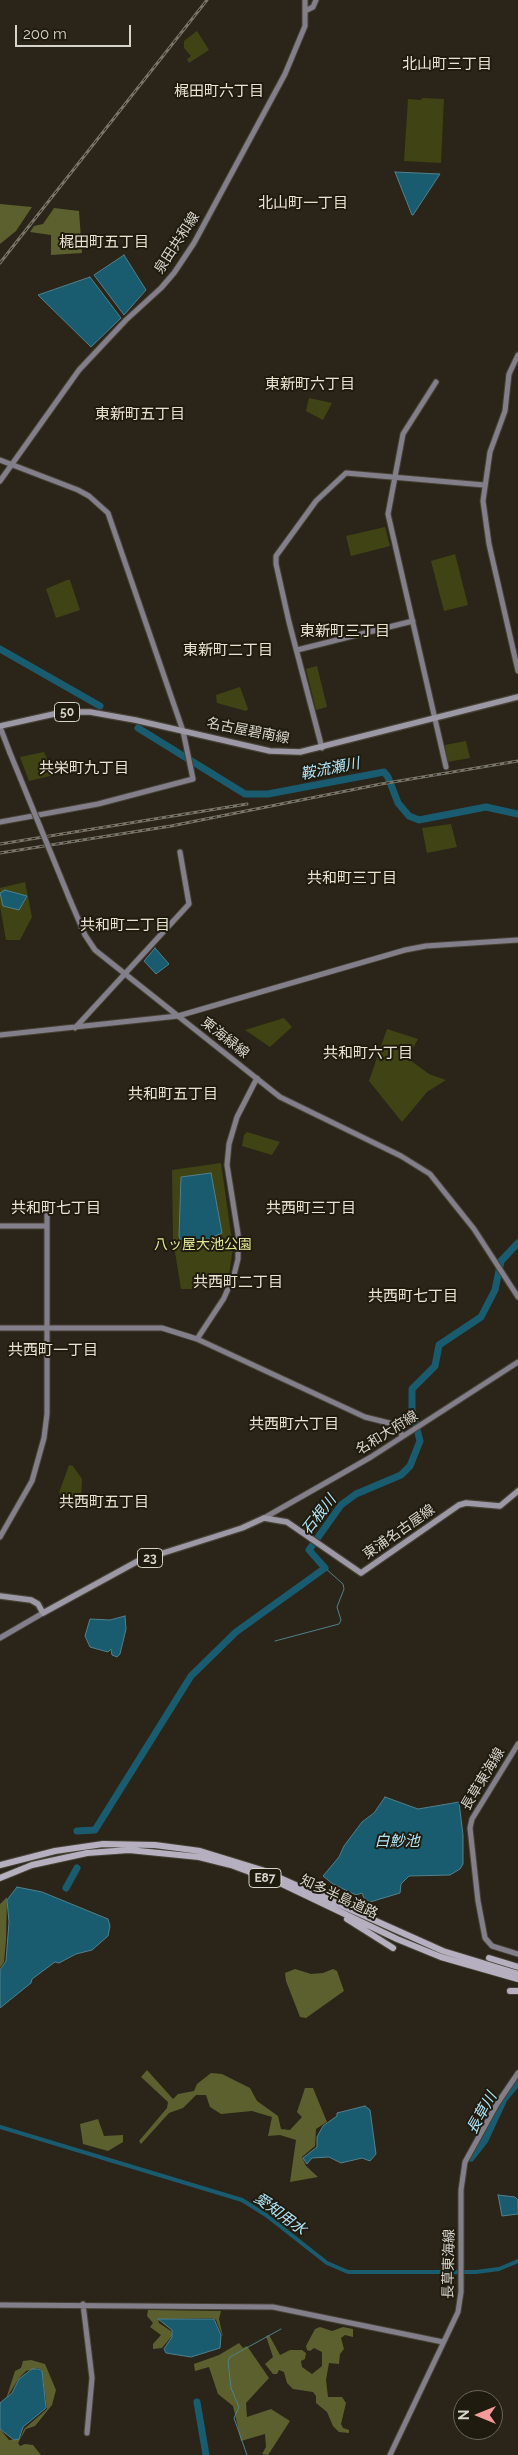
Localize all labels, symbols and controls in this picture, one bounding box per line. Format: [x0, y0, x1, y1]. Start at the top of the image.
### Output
scale bar [18, 15, 134, 47]
text: 200 m [23, 25, 67, 43]
district label: 北山町三丁目 [402, 55, 492, 73]
district label: 梶田町六丁目 [174, 82, 264, 100]
district label: 北山町一丁目 [258, 194, 348, 212]
street label: 泉田共和線 [151, 209, 203, 277]
district label: 梶田町五丁目 [59, 233, 149, 251]
district label: 東新町六丁目 [265, 375, 355, 393]
district label: 東新町五丁目 [95, 405, 185, 423]
district label: 東新町三丁目 [300, 622, 390, 640]
district label: 東新町二丁目 [183, 641, 273, 659]
road number: 50 [54, 702, 80, 722]
street label: 名古屋碧南線 [205, 715, 291, 747]
water label: 鞍流瀬川 [299, 754, 361, 784]
district label: 共栄町九丁目 [39, 759, 129, 777]
district label: 共和町三丁目 [307, 869, 397, 887]
district label: 共和町二丁目 [80, 916, 170, 934]
street label: 東海緑線 [198, 1014, 252, 1062]
district label: 共和町六丁目 [323, 1044, 413, 1062]
district label: 共和町五丁目 [128, 1085, 218, 1103]
district label: 共和町七丁目 [11, 1199, 101, 1217]
district label: 共西町三丁目 [266, 1199, 356, 1217]
park label: 八ッ屋大池公園 [154, 1237, 252, 1253]
district label: 共西町二丁目 [193, 1273, 283, 1291]
district label: 共西町七丁目 [368, 1287, 458, 1305]
district label: 共西町一丁目 [8, 1341, 98, 1359]
street label: 名和大府線 [353, 1407, 421, 1459]
district label: 共西町六丁目 [249, 1415, 339, 1433]
water label: 石根川 [298, 1492, 340, 1538]
district label: 共西町五丁目 [59, 1493, 149, 1511]
street label: 東浦名古屋線 [360, 1501, 438, 1563]
road number: 23 [138, 1549, 162, 1568]
street label: 長草東海線 [458, 1745, 508, 1813]
water label: 白魦池 [375, 1832, 419, 1850]
road number: E87 [249, 1869, 281, 1888]
street label: 知多半島道路 [297, 1872, 381, 1922]
water label: 長草川 [463, 2089, 501, 2137]
water label: 愛知用水 [250, 2189, 310, 2239]
street label: 長草東海線 [440, 2229, 458, 2299]
north arrow [453, 2390, 503, 2440]
text: N [456, 2410, 472, 2420]

